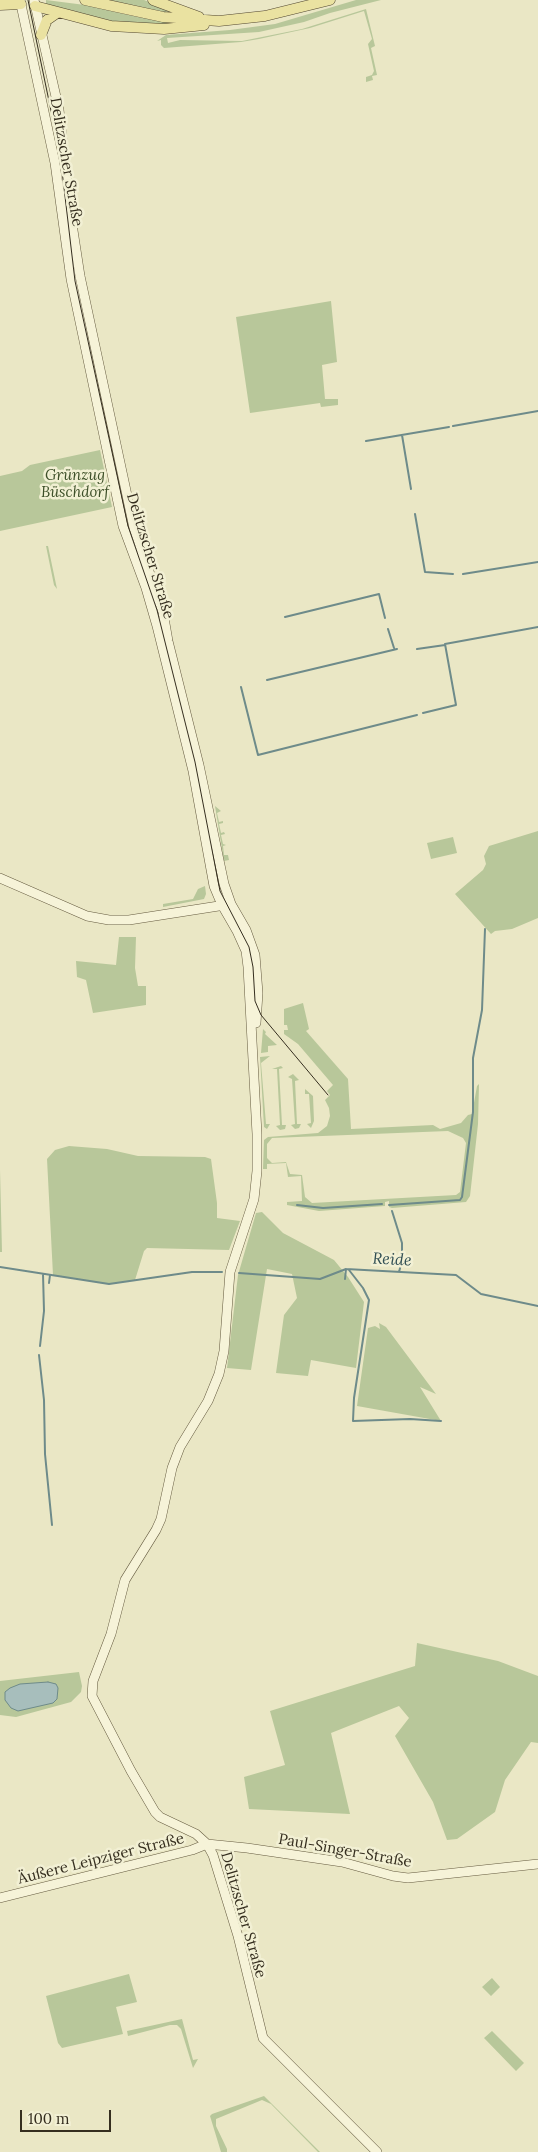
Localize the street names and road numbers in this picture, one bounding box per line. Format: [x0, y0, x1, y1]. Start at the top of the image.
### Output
street label: Delitzscher Straße [46, 96, 86, 228]
street label: Delitzscher Straße [122, 491, 178, 621]
street label: Äußere Leipziger Straße [16, 1830, 186, 1888]
street label: Paul-Singer-Straße [277, 1830, 413, 1872]
street label: Delitzscher Straße [216, 1850, 270, 1980]

